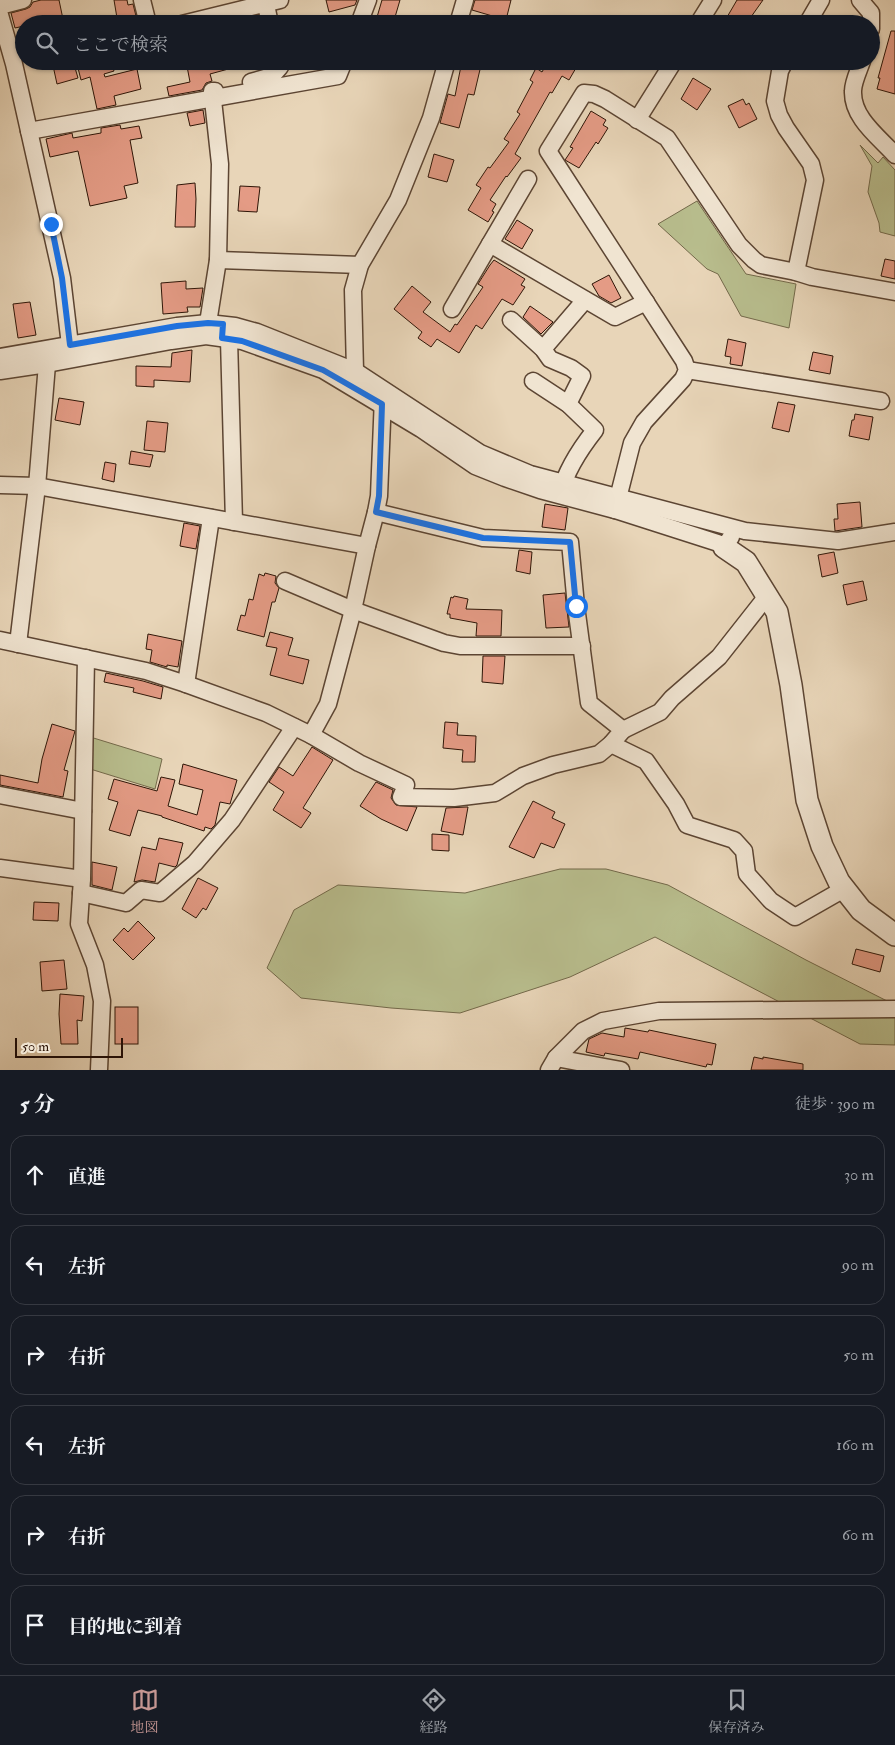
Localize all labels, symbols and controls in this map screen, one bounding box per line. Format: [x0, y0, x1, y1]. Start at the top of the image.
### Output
search box [15, 15, 880, 70]
icon: search [33, 29, 61, 57]
text: ここで検索 [73, 33, 168, 57]
route end [40, 213, 63, 236]
route start [565, 595, 588, 618]
scale bar [15, 1035, 122, 1058]
text: 50 m [22, 1038, 49, 1055]
text: 5 分 [20, 1091, 55, 1118]
text: 徒歩 · 390 m [795, 1094, 875, 1114]
icon: ahead [21, 1161, 49, 1189]
text: 直進 [68, 1165, 106, 1189]
text: 30 m [844, 1165, 874, 1185]
icon: left [21, 1251, 49, 1279]
text: 左折 [68, 1255, 106, 1279]
text: 90 m [842, 1255, 874, 1275]
icon: right [21, 1341, 49, 1369]
text: 右折 [68, 1345, 106, 1369]
text: 50 m [843, 1345, 874, 1365]
icon: left [21, 1431, 49, 1459]
text: 左折 [68, 1435, 106, 1459]
text: 160 m [836, 1435, 874, 1455]
icon: right [21, 1521, 49, 1549]
text: 右折 [68, 1525, 106, 1549]
text: 60 m [842, 1525, 874, 1545]
icon: arrive [21, 1611, 49, 1639]
text: 目的地に到着 [68, 1615, 182, 1639]
tab: 地図 [131, 1686, 159, 1736]
tab: 経路 [420, 1686, 448, 1736]
tab: 保存済み [709, 1686, 765, 1736]

